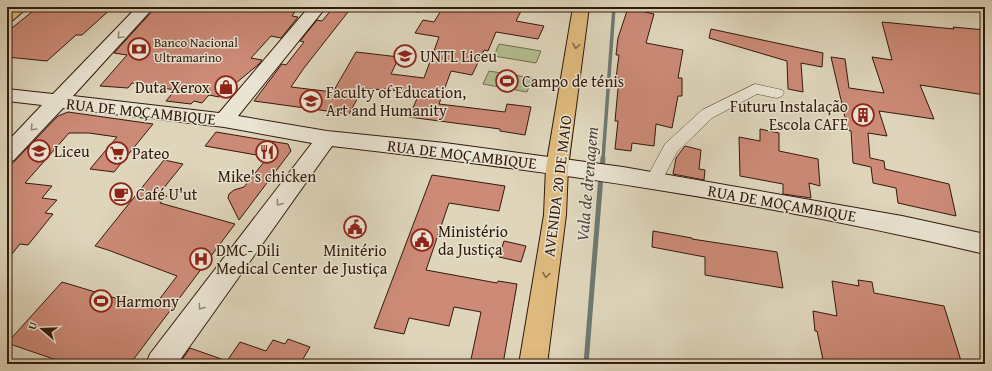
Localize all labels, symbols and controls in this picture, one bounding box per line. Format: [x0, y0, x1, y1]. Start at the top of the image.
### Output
one-way arrow [118, 31, 125, 38]
place label: Banco Nacional Ultramarino [154, 33, 238, 67]
bank icon: Banco Nacional Ultramarino [126, 36, 152, 62]
one-way arrow [572, 42, 581, 49]
school or university icon: UNTL Liceu [392, 43, 418, 69]
place label: UNTL Liceu [420, 44, 497, 68]
sports icon: Campo de ténis [494, 68, 520, 94]
place label: Campo de ténis [522, 69, 624, 93]
shop icon: Duta Xerox [213, 74, 239, 100]
place label: Duta Xerox [135, 75, 211, 99]
place label: Faculty of Education, Art and Humanity [326, 80, 466, 122]
school or university icon: Faculty of Education, Art and Humanity [298, 88, 324, 114]
street label: RUA DE MOÇAMBIQUE [65, 91, 217, 131]
place label: Futuru Instalação Escola CAFE [730, 94, 848, 136]
building icon: Futuru Instalação Escola CAFE [850, 102, 876, 128]
street label: AVENIDA 20 DE MAIO [536, 113, 578, 258]
one-way arrow [30, 123, 37, 131]
water label: Vala de drenagem [569, 125, 604, 243]
street label: RUA DE MOÇAMBIQUE [386, 133, 538, 175]
school or university icon: Liceu [26, 138, 52, 164]
place label: Liceu [54, 139, 90, 163]
restaurant icon: Mike's chicken [254, 139, 280, 165]
supermarket icon: Pateo [104, 140, 130, 166]
place label: Pateo [132, 141, 169, 165]
place label: Mike's chicken [218, 164, 316, 188]
street label: RUA DE MOÇAMBIQUE [706, 178, 858, 228]
cafe icon: Café U'ut [108, 181, 134, 207]
place label: Café U'ut [136, 182, 198, 206]
one-way arrow [276, 199, 283, 206]
public building icon: Minitério de Justiça [342, 214, 368, 240]
place label: Ministério da Justiça [438, 219, 508, 261]
public building icon: Ministério da Justiça [409, 227, 435, 253]
place label: DMC- Dili Medical Center [216, 238, 318, 280]
place label: Minitério de Justiça [323, 238, 388, 280]
hospital icon: DMC- Dili Medical Center [188, 246, 214, 272]
one-way arrow [542, 272, 551, 278]
sports icon: Harmony [88, 288, 114, 314]
place label: Harmony [116, 289, 179, 313]
one-way arrow [199, 303, 206, 310]
north arrow [22, 309, 62, 349]
text: U [24, 319, 42, 332]

